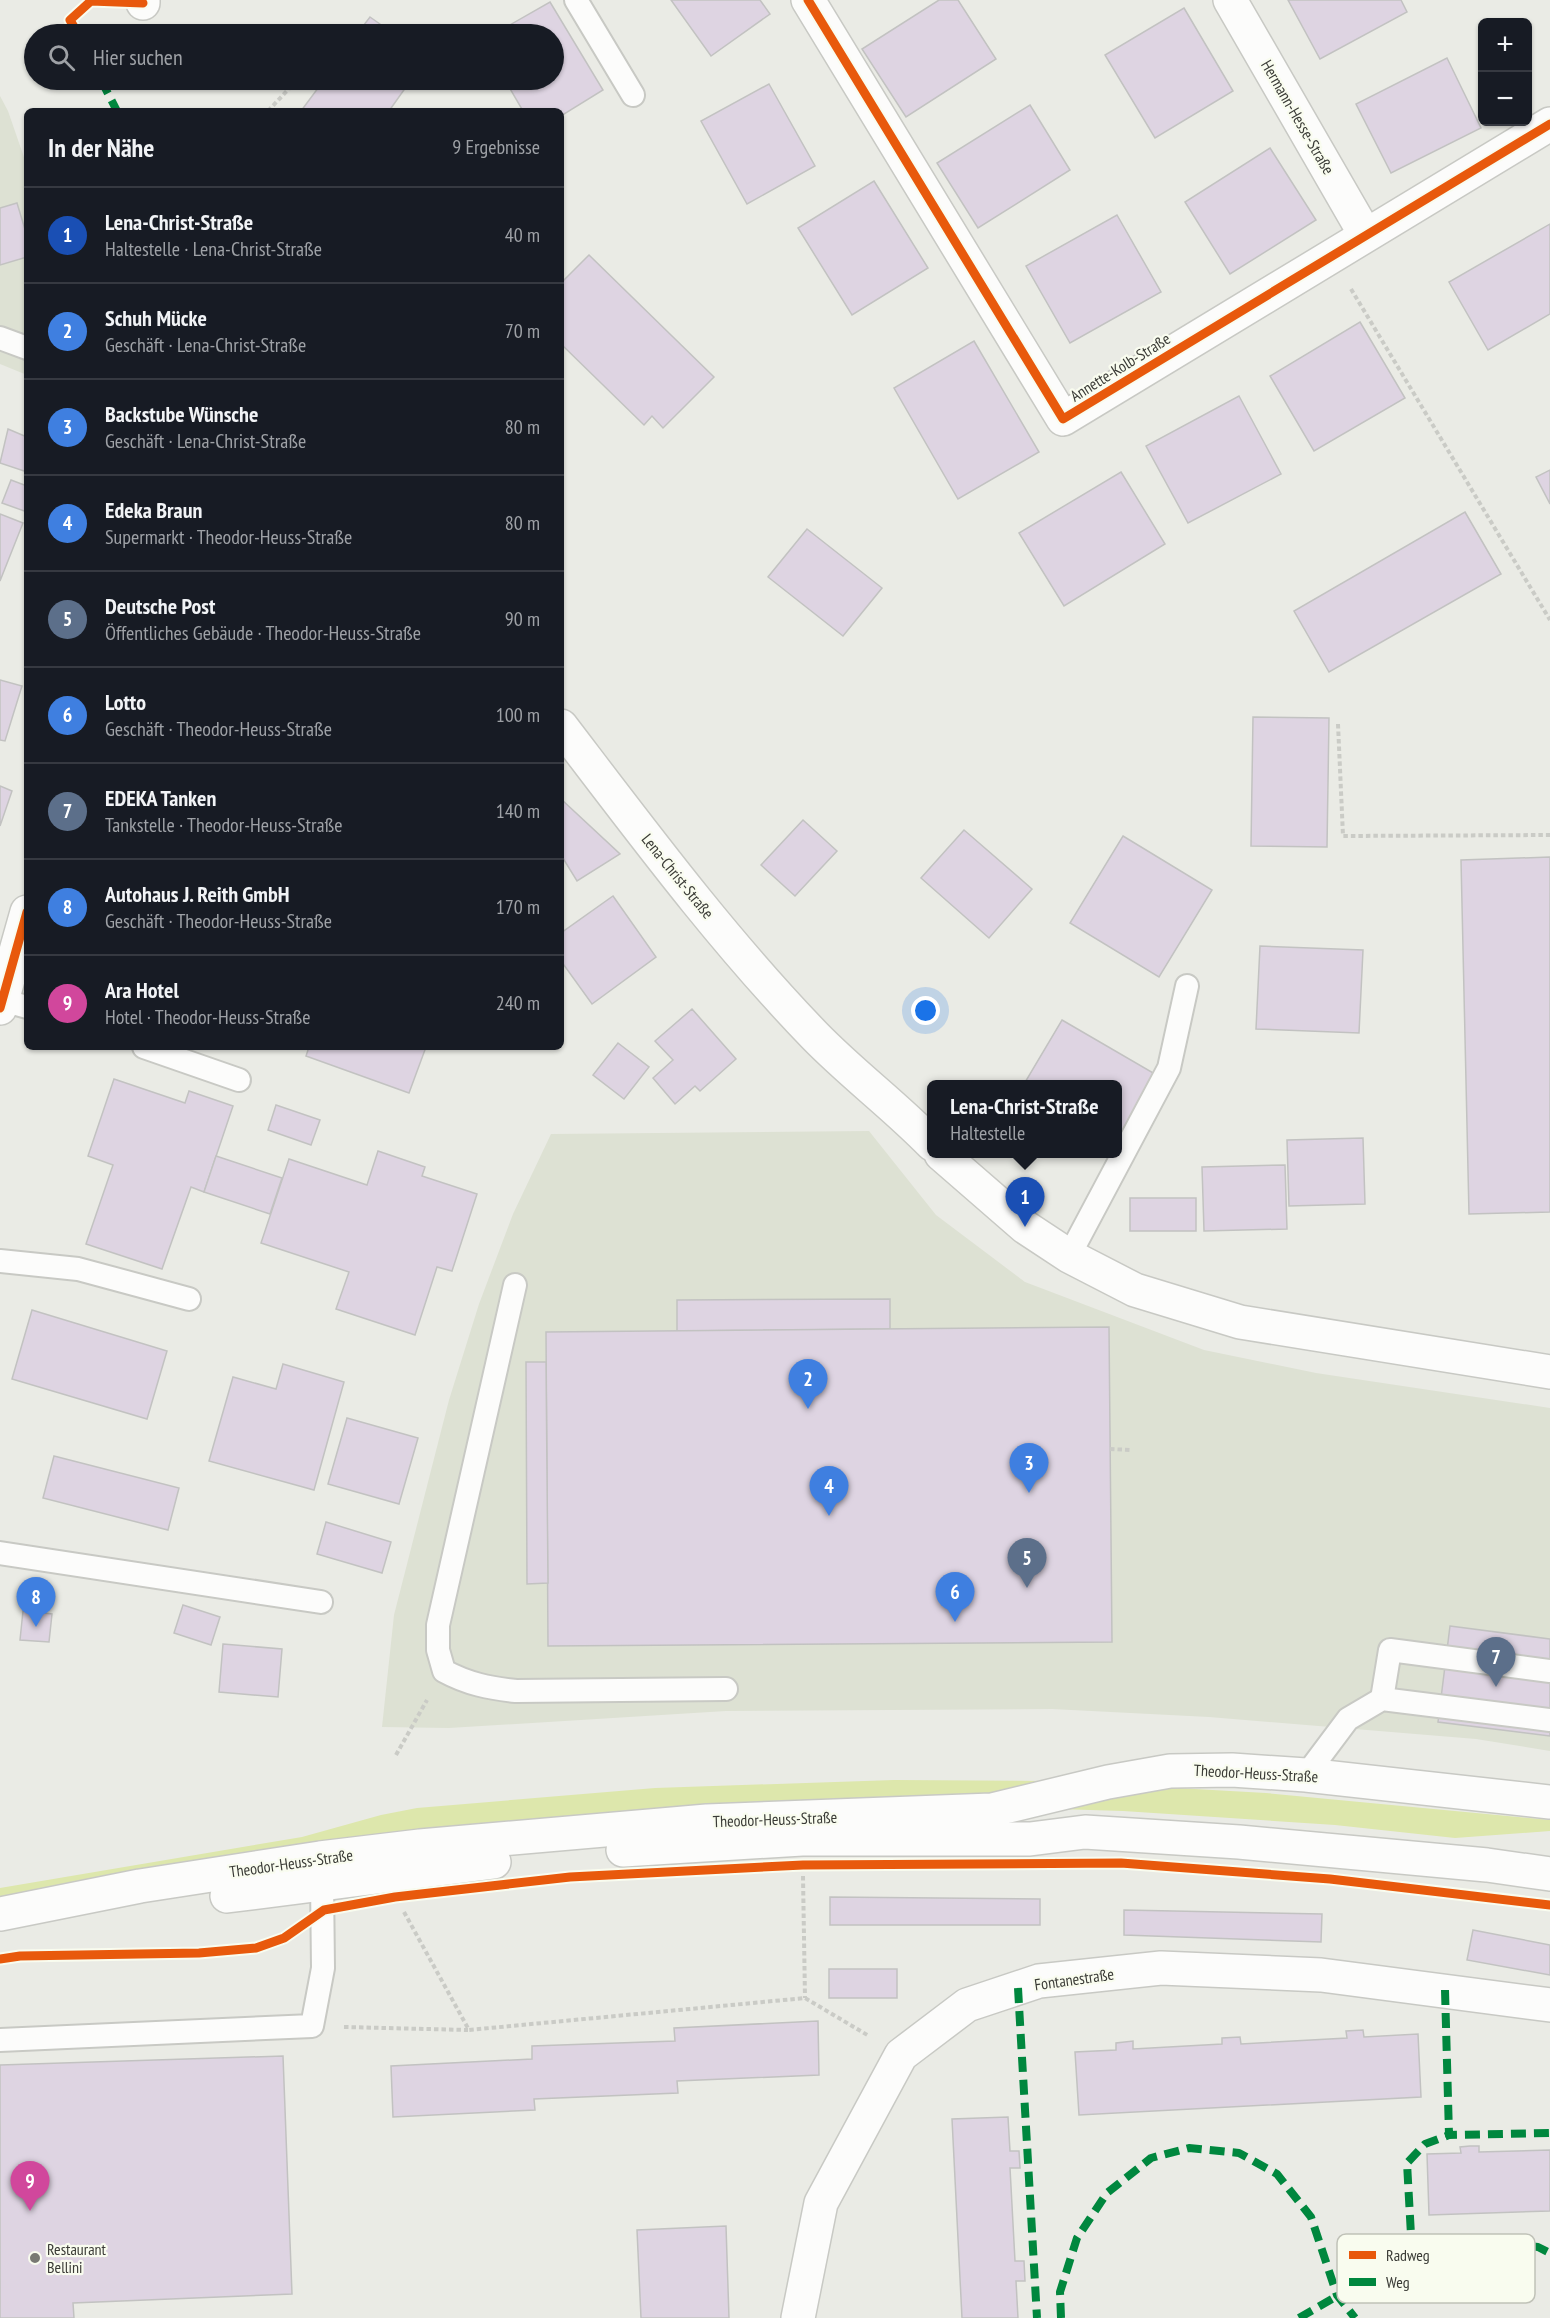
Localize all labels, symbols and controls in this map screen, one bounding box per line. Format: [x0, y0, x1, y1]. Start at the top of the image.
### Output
map controls [1478, 18, 1532, 126]
button: + [1478, 18, 1532, 72]
search box [24, 24, 564, 90]
icon: search [45, 41, 78, 74]
text: Hier suchen [93, 43, 183, 71]
street label: Hermann-Hesse-Straße [1257, 56, 1339, 178]
button: − [1478, 72, 1532, 126]
text: In der Nähe [48, 131, 154, 164]
text: 9 Ergebnisse [452, 134, 540, 160]
text: Lena-Christ-Straße [105, 208, 253, 236]
text: 1 [63, 222, 72, 248]
text: 40 m [505, 222, 540, 248]
text: Haltestelle · Lena-Christ-Straße [105, 236, 322, 262]
text: Schuh Mücke [105, 304, 207, 332]
text: 2 [63, 318, 72, 344]
text: 70 m [505, 318, 540, 344]
street label: Annette-Kolb-Straße [1066, 328, 1174, 406]
text: Geschäft · Lena-Christ-Straße [105, 332, 306, 358]
text: Backstube Wünsche [105, 400, 258, 428]
text: 3 [63, 414, 72, 440]
text: 80 m [505, 414, 540, 440]
text: Geschäft · Lena-Christ-Straße [105, 428, 306, 454]
text: Edeka Braun [105, 496, 202, 524]
text: 4 [63, 510, 72, 536]
text: 80 m [505, 510, 540, 536]
text: Supermarkt · Theodor-Heuss-Straße [105, 524, 352, 550]
text: Deutsche Post [105, 592, 215, 620]
text: 5 [63, 606, 72, 632]
text: 90 m [505, 606, 540, 632]
text: Öffentliches Gebäude · Theodor-Heuss-Straße [105, 620, 421, 646]
text: Lotto [105, 688, 146, 716]
text: 6 [63, 702, 72, 728]
text: 100 m [496, 702, 540, 728]
text: Geschäft · Theodor-Heuss-Straße [105, 716, 332, 742]
text: EDEKA Tanken [105, 784, 216, 812]
text: 7 [63, 798, 72, 824]
text: 140 m [496, 798, 540, 824]
text: Tankstelle · Theodor-Heuss-Straße [105, 812, 343, 838]
street label: Lena-Christ-Straße [638, 830, 718, 922]
text: Autohaus J. Reith GmbH [105, 880, 289, 908]
text: 8 [63, 894, 72, 920]
text: 170 m [496, 894, 540, 920]
text: Geschäft · Theodor-Heuss-Straße [105, 908, 332, 934]
text: Ara Hotel [105, 976, 179, 1004]
text: 9 [63, 990, 72, 1016]
text: 240 m [496, 990, 540, 1016]
your location [911, 996, 940, 1025]
text: Hotel · Theodor-Heuss-Straße [105, 1004, 310, 1030]
popup [927, 1080, 1122, 1158]
text: Lena-Christ-Straße [950, 1092, 1099, 1120]
text: Haltestelle [950, 1120, 1025, 1146]
pin: 1 [1006, 1178, 1044, 1227]
pin: 2 [788, 1360, 828, 1409]
pin: 3 [1010, 1444, 1048, 1493]
pin: 4 [810, 1466, 848, 1516]
pin: 5 [1008, 1538, 1046, 1588]
pin: 6 [936, 1572, 974, 1622]
pin: 8 [16, 1578, 56, 1627]
pin: 7 [1476, 1638, 1516, 1687]
street label: Theodor-Heuss-Straße [1193, 1760, 1319, 1786]
street label: Theodor-Heuss-Straße [712, 1807, 838, 1831]
street label: Theodor-Heuss-Straße [228, 1844, 354, 1882]
street label: Fontanestraße [1033, 1964, 1115, 1994]
pin: 9 [10, 2162, 50, 2211]
legend [1337, 2234, 1535, 2303]
place label: Restaurant Bellini [47, 2239, 107, 2277]
text: Radweg [1386, 2245, 1430, 2265]
marker: Restaurant Bellini [28, 2251, 42, 2265]
text: Weg [1386, 2272, 1410, 2292]

